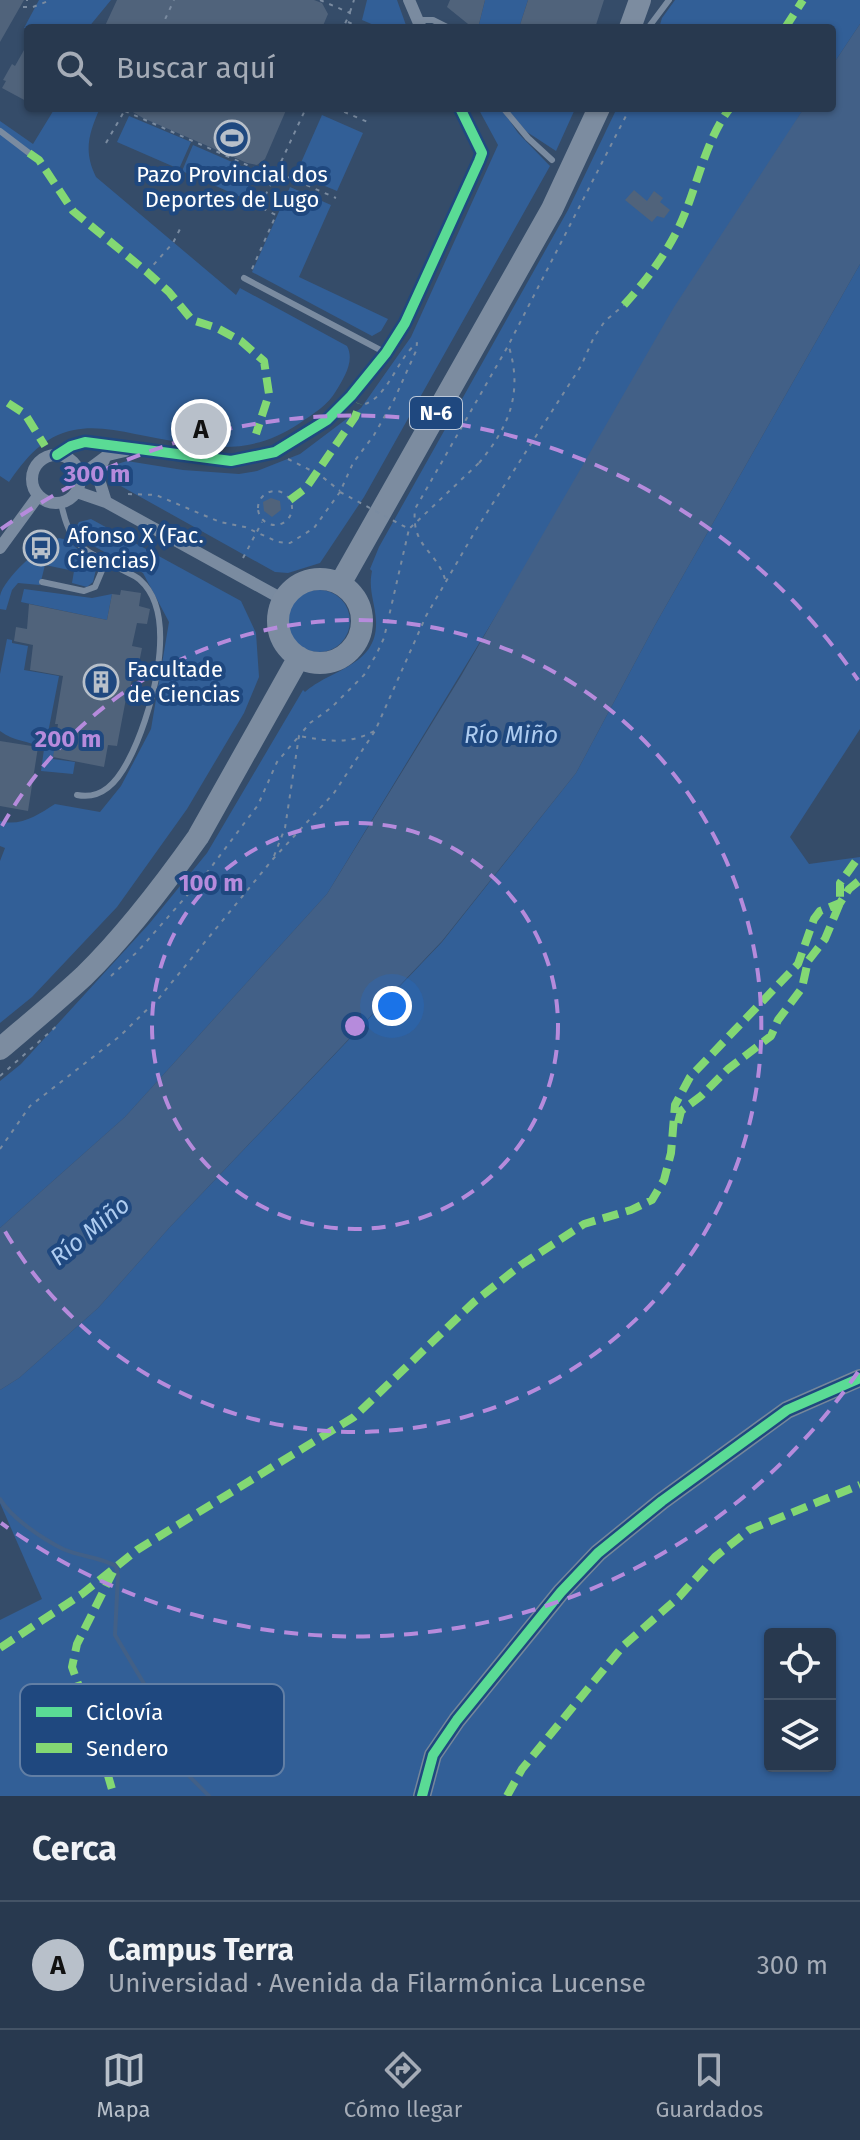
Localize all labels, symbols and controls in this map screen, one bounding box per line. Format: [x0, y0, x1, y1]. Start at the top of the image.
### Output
search box [24, 24, 836, 112]
icon: search [52, 46, 96, 90]
text: Buscar aquí [116, 50, 276, 86]
sports icon: Pazo Provincial dos Deportes de Lugo [213, 119, 251, 157]
place label: Pazo Provincial dos Deportes de Lugo [136, 161, 328, 213]
road number: N-6 [410, 397, 462, 429]
pin: A [175, 399, 227, 459]
text: 300 m [63, 460, 130, 488]
place label: Afonso X (Fac. Ciencias) [67, 522, 204, 574]
bus stop icon: Afonso X (Fac. Ciencias) [22, 529, 60, 567]
place label: Facultade de Ciencias [127, 656, 240, 708]
building icon: Facultade de Ciencias [82, 663, 120, 701]
water label: Río Miño [464, 721, 558, 749]
text: 200 m [35, 725, 101, 753]
text: 100 m [178, 869, 244, 897]
your location [372, 986, 412, 1026]
centre of rings [341, 1012, 369, 1040]
water label: Río Miño [45, 1190, 135, 1272]
map controls [764, 1628, 836, 1772]
button: locate [764, 1628, 836, 1700]
legend [20, 1684, 284, 1776]
text: Ciclovía [86, 1699, 163, 1726]
button: layers [764, 1700, 836, 1772]
text: Sendero [86, 1735, 169, 1762]
text: Cerca [32, 1828, 117, 1869]
text: Campus Terra [108, 1932, 294, 1968]
text: A [50, 1950, 66, 1981]
text: 300 m [757, 1950, 828, 1981]
text: Universidad · Avenida da Filarmónica Lucense [108, 1968, 646, 1999]
tab: Mapa [97, 2048, 151, 2123]
tab: Cómo llegar [344, 2048, 462, 2123]
tab: Guardados [655, 2048, 763, 2123]

